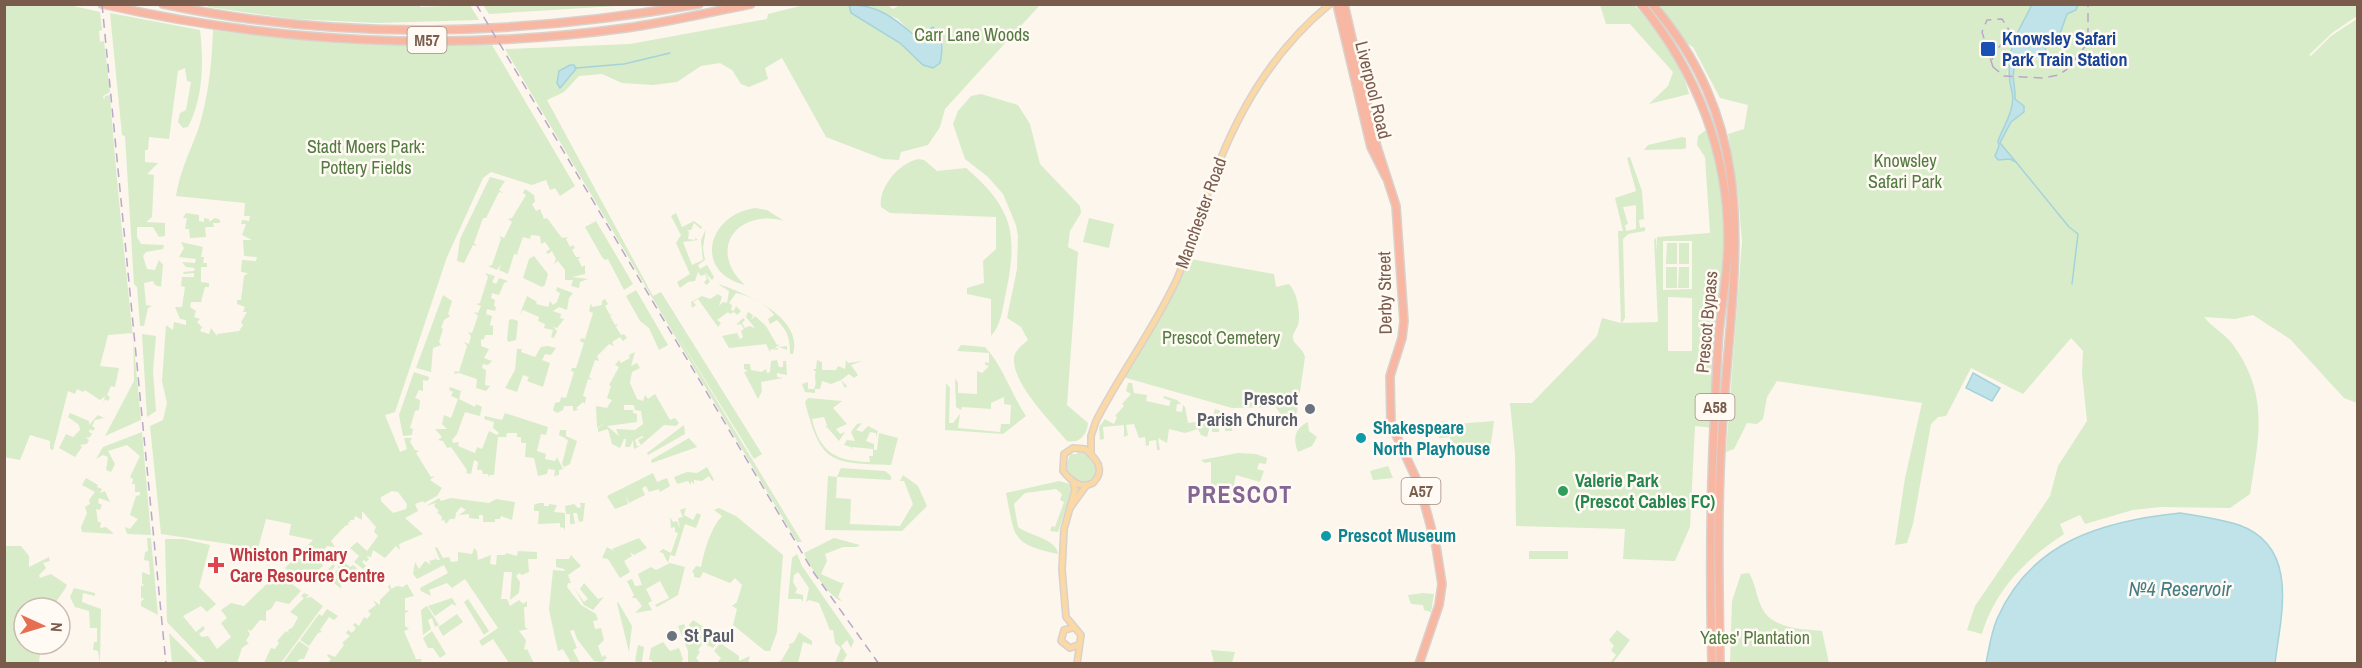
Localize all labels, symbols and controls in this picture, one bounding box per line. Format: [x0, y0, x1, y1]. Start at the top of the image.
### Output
park label: Carr Lane Woods [914, 22, 1030, 47]
place label: Knowsley Safari Park Train Station [2002, 26, 2128, 72]
road number: M57 [408, 27, 446, 53]
street label: Liverpool Road [1349, 38, 1398, 141]
marker: Knowsley Safari Park Train Station [1979, 40, 1997, 58]
park label: Stadt Moers Park: Pottery Fields [307, 134, 425, 180]
park label: Knowsley Safari Park [1868, 148, 1943, 194]
street label: Manchester Road [1169, 154, 1232, 272]
street label: Derby Street [1371, 251, 1398, 335]
street label: Prescot Bypass [1690, 270, 1723, 374]
park label: Prescot Cemetery [1162, 325, 1281, 350]
place label: Prescot Parish Church [1197, 386, 1298, 432]
road number: A58 [1696, 394, 1734, 420]
marker: Prescot Parish Church [1303, 402, 1317, 416]
place label: Shakespeare North Playhouse [1373, 415, 1490, 461]
marker: Shakespeare North Playhouse [1354, 431, 1368, 445]
place label: Valerie Park (Prescot Cables FC) [1575, 468, 1715, 514]
district label: PRESCOT [1187, 478, 1293, 510]
road number: A57 [1402, 478, 1440, 504]
marker: Valerie Park (Prescot Cables FC) [1556, 484, 1570, 498]
place label: Prescot Museum [1338, 523, 1456, 548]
marker: Prescot Museum [1319, 529, 1333, 543]
place label: Whiston Primary Care Resource Centre [230, 542, 385, 588]
marker: Whiston Primary Care Resource Centre [207, 556, 225, 574]
water label: №4 Reservoir [2129, 575, 2232, 602]
north arrow [12, 596, 72, 656]
text: N [46, 622, 68, 633]
place label: St Paul [684, 623, 734, 648]
park label: Yates' Plantation [1700, 625, 1810, 650]
marker: St Paul [665, 629, 679, 643]

